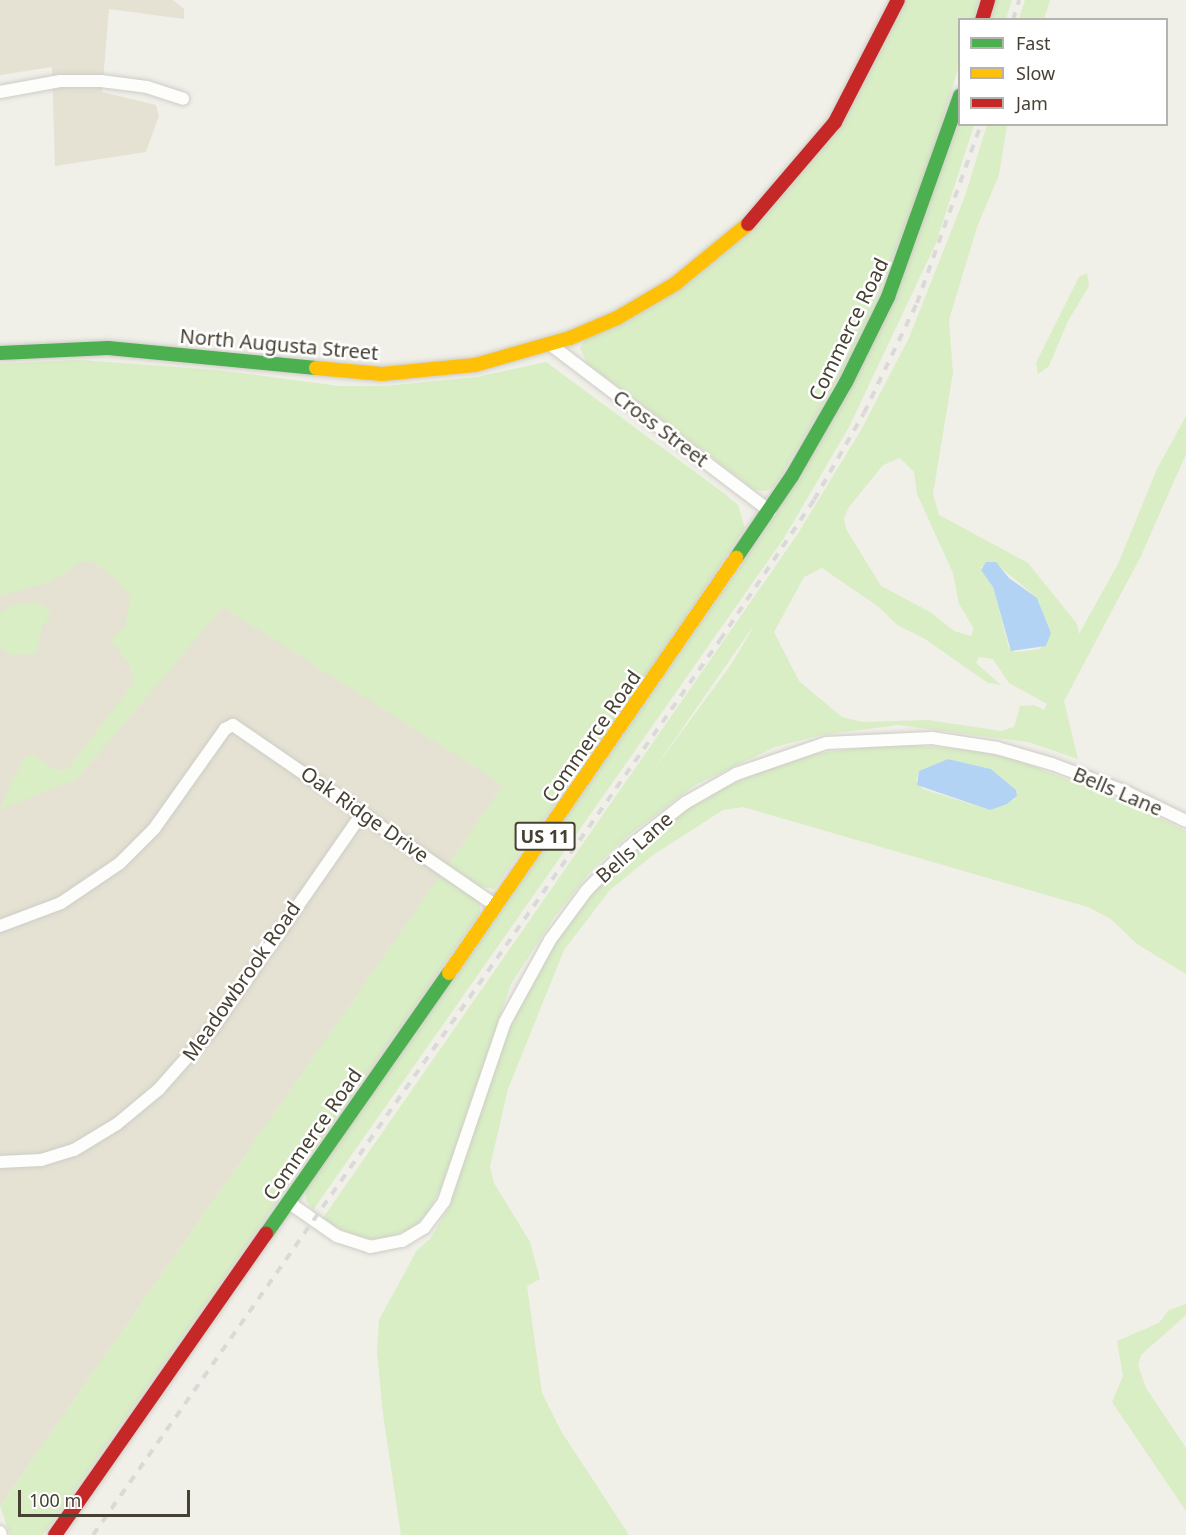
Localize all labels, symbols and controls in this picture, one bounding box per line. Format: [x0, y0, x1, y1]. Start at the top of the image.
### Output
legend [958, 18, 1168, 126]
text: Fast [1016, 31, 1051, 55]
text: Slow [1016, 61, 1055, 85]
text: Jam [1016, 91, 1048, 115]
street label: Commerce Road [803, 254, 893, 404]
street label: North Augusta Street [179, 323, 379, 365]
street label: Cross Street [609, 384, 713, 472]
street label: Commerce Road [537, 665, 645, 807]
street label: Oak Ridge Drive [296, 761, 434, 867]
street label: Bells Lane [1070, 761, 1166, 821]
street label: Bells Lane [591, 806, 677, 888]
road number: US 11 [514, 821, 576, 851]
street label: Meadowbrook Road [177, 897, 305, 1065]
street label: Commerce Road [258, 1063, 366, 1205]
scale bar [21, 1478, 194, 1516]
text: 100 m [29, 1488, 81, 1512]

